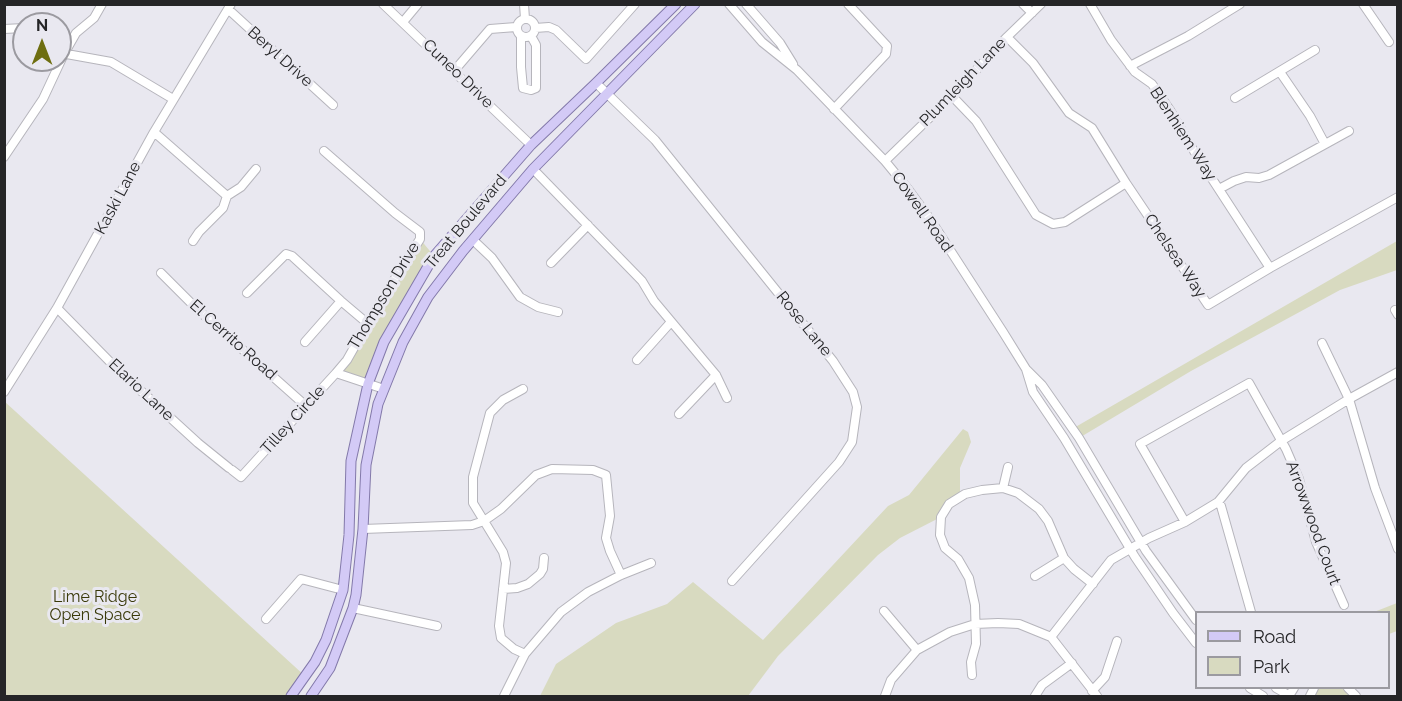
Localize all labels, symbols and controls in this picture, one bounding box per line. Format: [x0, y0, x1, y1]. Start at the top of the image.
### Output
north arrow [12, 12, 72, 72]
text: N [36, 16, 48, 35]
street label: Beryl Drive [243, 23, 317, 91]
street label: Plumleigh Lane [916, 34, 1010, 130]
street label: Cuneo Drive [419, 35, 497, 113]
street label: Blenhiem Way [1146, 84, 1220, 184]
street label: Kaski Lane [91, 158, 145, 238]
street label: Cowell Road [887, 168, 957, 256]
street label: Treat Boulevard [421, 171, 511, 273]
street label: Chelsea Way [1140, 210, 1210, 302]
street label: Thompson Drive [344, 239, 424, 353]
street label: Rose Lane [772, 288, 836, 360]
street label: El Cerrito Road [186, 296, 280, 384]
street label: Elario Lane [104, 355, 178, 425]
street label: Tilley Circle [257, 382, 329, 458]
street label: Arrowwood Court [1282, 458, 1344, 588]
park label: Lime Ridge Open Space [49, 587, 141, 625]
legend [1195, 611, 1390, 689]
text: Road [1253, 626, 1296, 647]
text: Park [1253, 656, 1290, 677]

